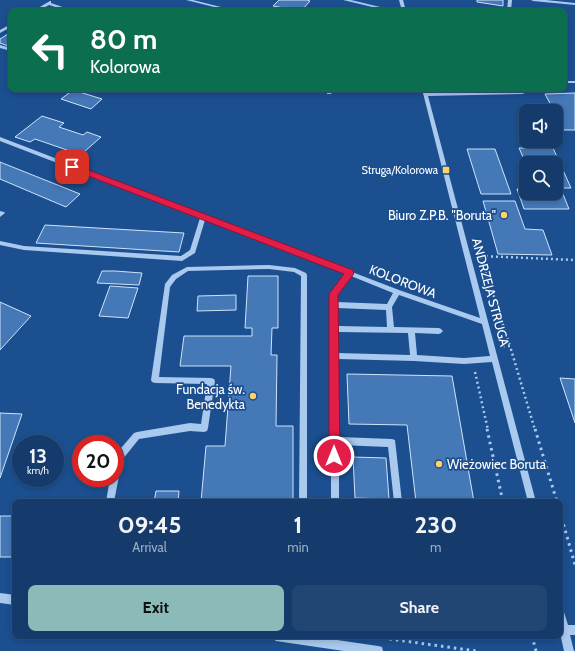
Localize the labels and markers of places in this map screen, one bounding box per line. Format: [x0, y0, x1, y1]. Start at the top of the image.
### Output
pin [55, 150, 89, 184]
place label: Struga/Kolorowa [361, 163, 439, 177]
marker: Struga/Kolorowa [441, 165, 451, 175]
place label: Biuro Z.P.B. "Boruta" [388, 207, 496, 223]
marker: Biuro Z.P.B. "Boruta" [499, 210, 509, 220]
place label: Fundacja św. Benedykta [176, 381, 246, 412]
marker: Fundacja św. Benedykta [248, 391, 258, 401]
place label: Wieżowiec Boruta [447, 456, 547, 472]
marker: Wieżowiec Boruta [434, 459, 444, 469]

